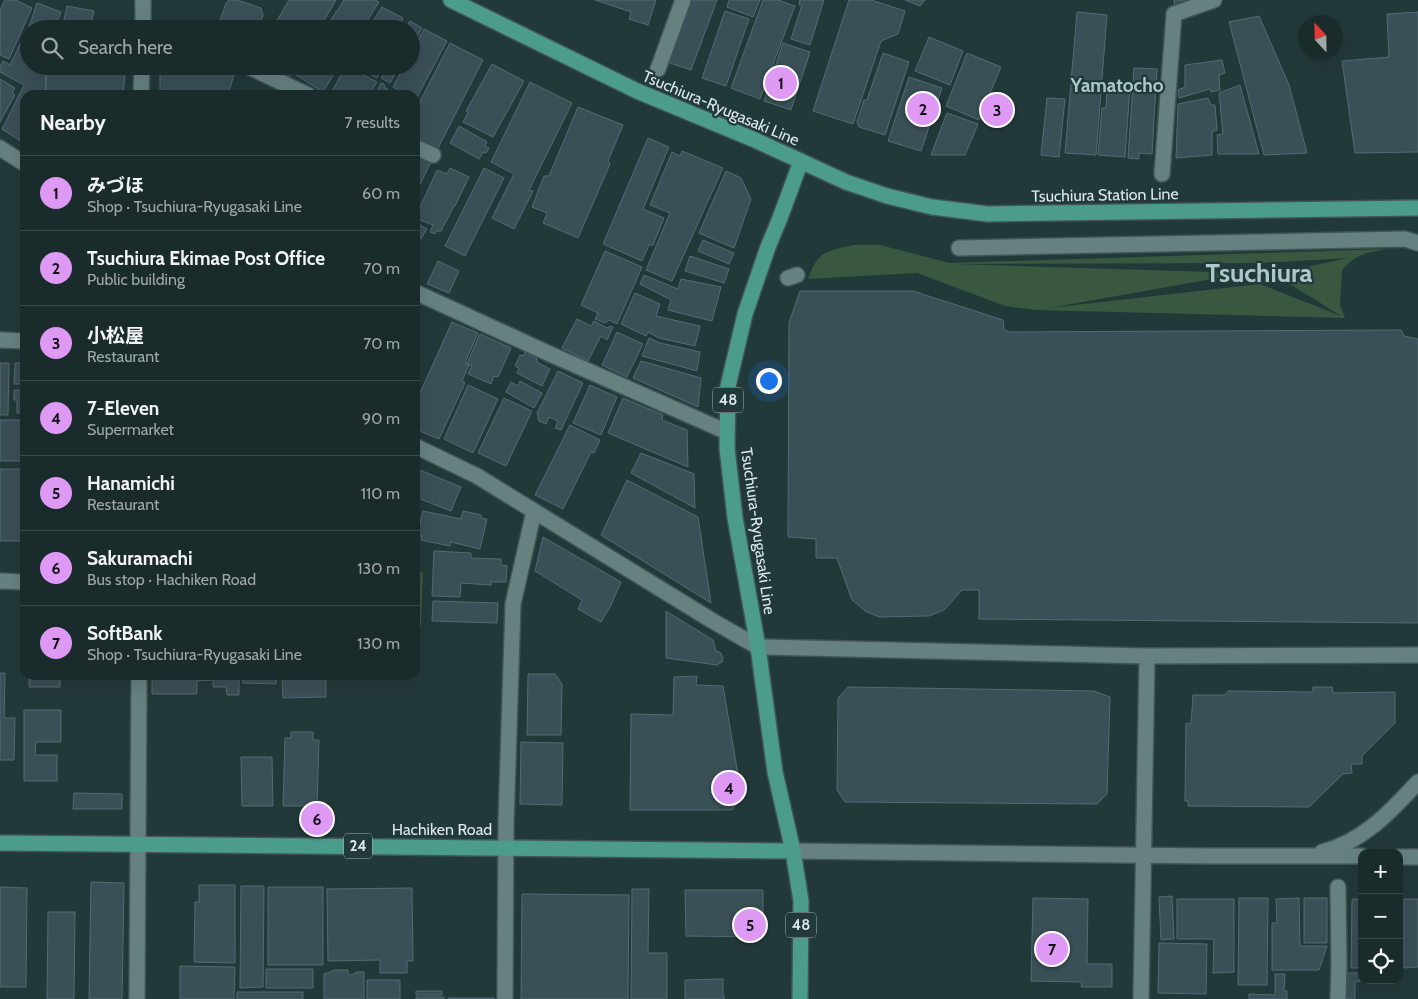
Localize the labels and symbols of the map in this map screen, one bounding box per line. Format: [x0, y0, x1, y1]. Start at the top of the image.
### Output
north arrow [1298, 15, 1343, 60]
pin: 1 [765, 64, 797, 102]
street label: Tsuchiura-Ryugasaki Line [640, 66, 802, 150]
district label: Yamatocho [1070, 74, 1164, 97]
pin: 2 [907, 90, 939, 128]
pin: 3 [981, 91, 1013, 129]
street label: Tsuchiura Station Line [1031, 184, 1179, 206]
district label: Tsuchiura [1206, 257, 1312, 289]
your location [756, 368, 782, 394]
road number: 48 [713, 388, 743, 412]
street label: Tsuchiura-Ryugasaki Line [737, 446, 779, 616]
pin: 4 [713, 769, 745, 807]
pin: 6 [301, 800, 333, 838]
street label: Hachiken Road [392, 820, 492, 839]
road number: 24 [344, 834, 372, 858]
pin: 5 [734, 906, 766, 944]
road number: 48 [786, 912, 816, 938]
pin: 7 [1036, 930, 1068, 968]

